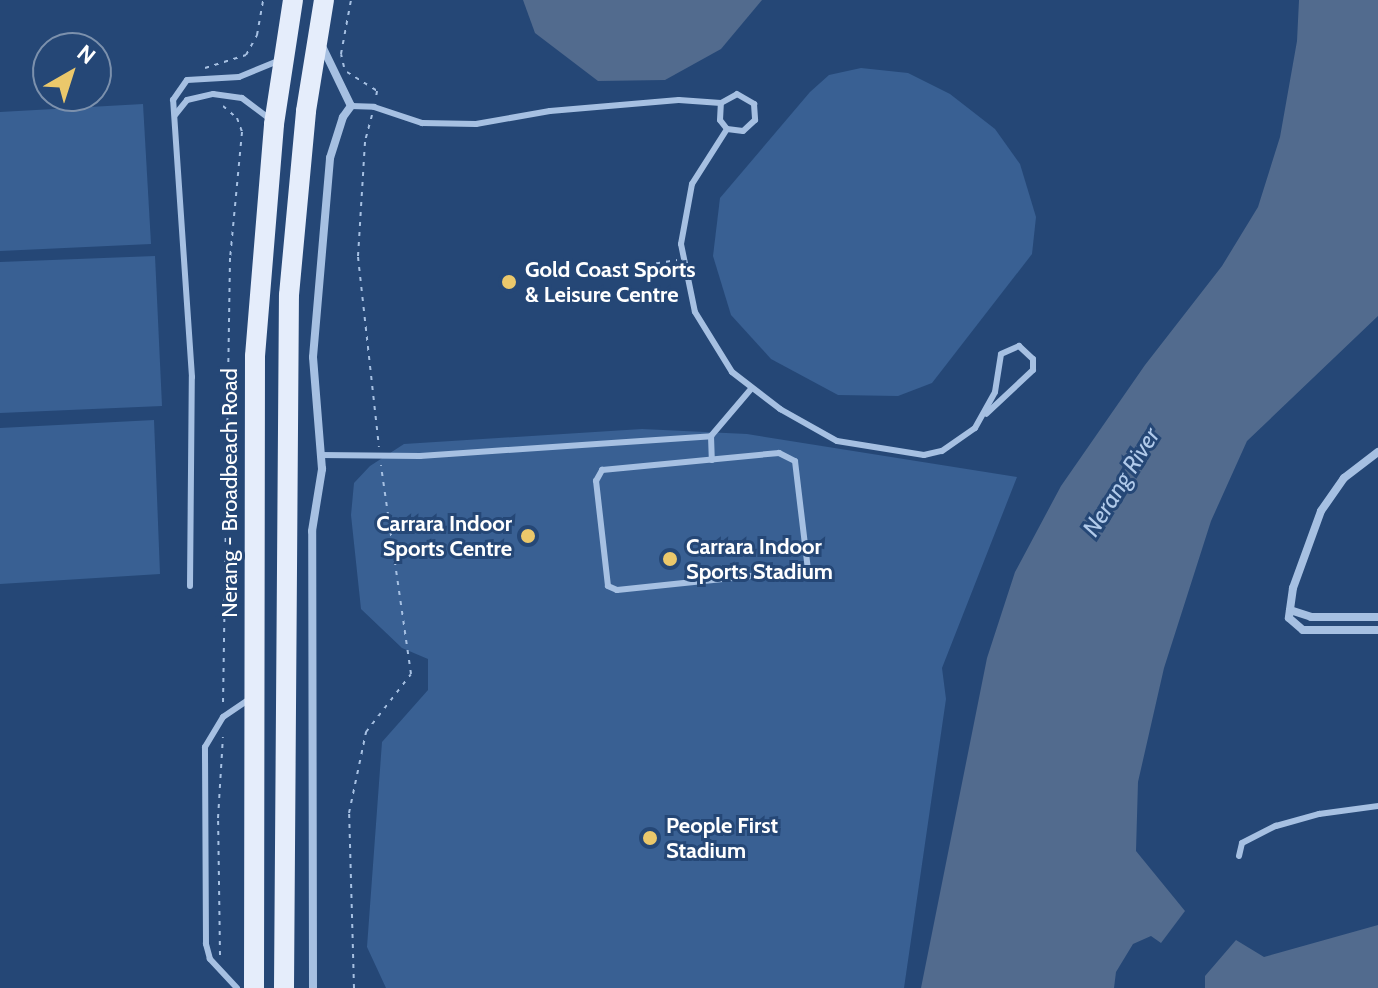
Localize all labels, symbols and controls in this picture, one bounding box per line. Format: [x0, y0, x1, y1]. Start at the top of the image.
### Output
north arrow [32, 32, 112, 112]
text: N [72, 39, 101, 70]
place label: Gold Coast Sports & Leisure Centre [525, 256, 696, 308]
marker: Gold Coast Sports & Leisure Centre [500, 273, 518, 291]
street label: Nerang - Broadbeach Road [217, 368, 243, 618]
water label: Nerang River [1076, 423, 1166, 541]
place label: Carrara Indoor Sports Centre [376, 510, 512, 562]
marker: Carrara Indoor Sports Centre [519, 527, 537, 545]
place label: Carrara Indoor Sports Stadium [686, 533, 833, 584]
marker: Carrara Indoor Sports Stadium [661, 550, 679, 568]
place label: People First Stadium [666, 812, 778, 864]
marker: People First Stadium [641, 829, 659, 847]

